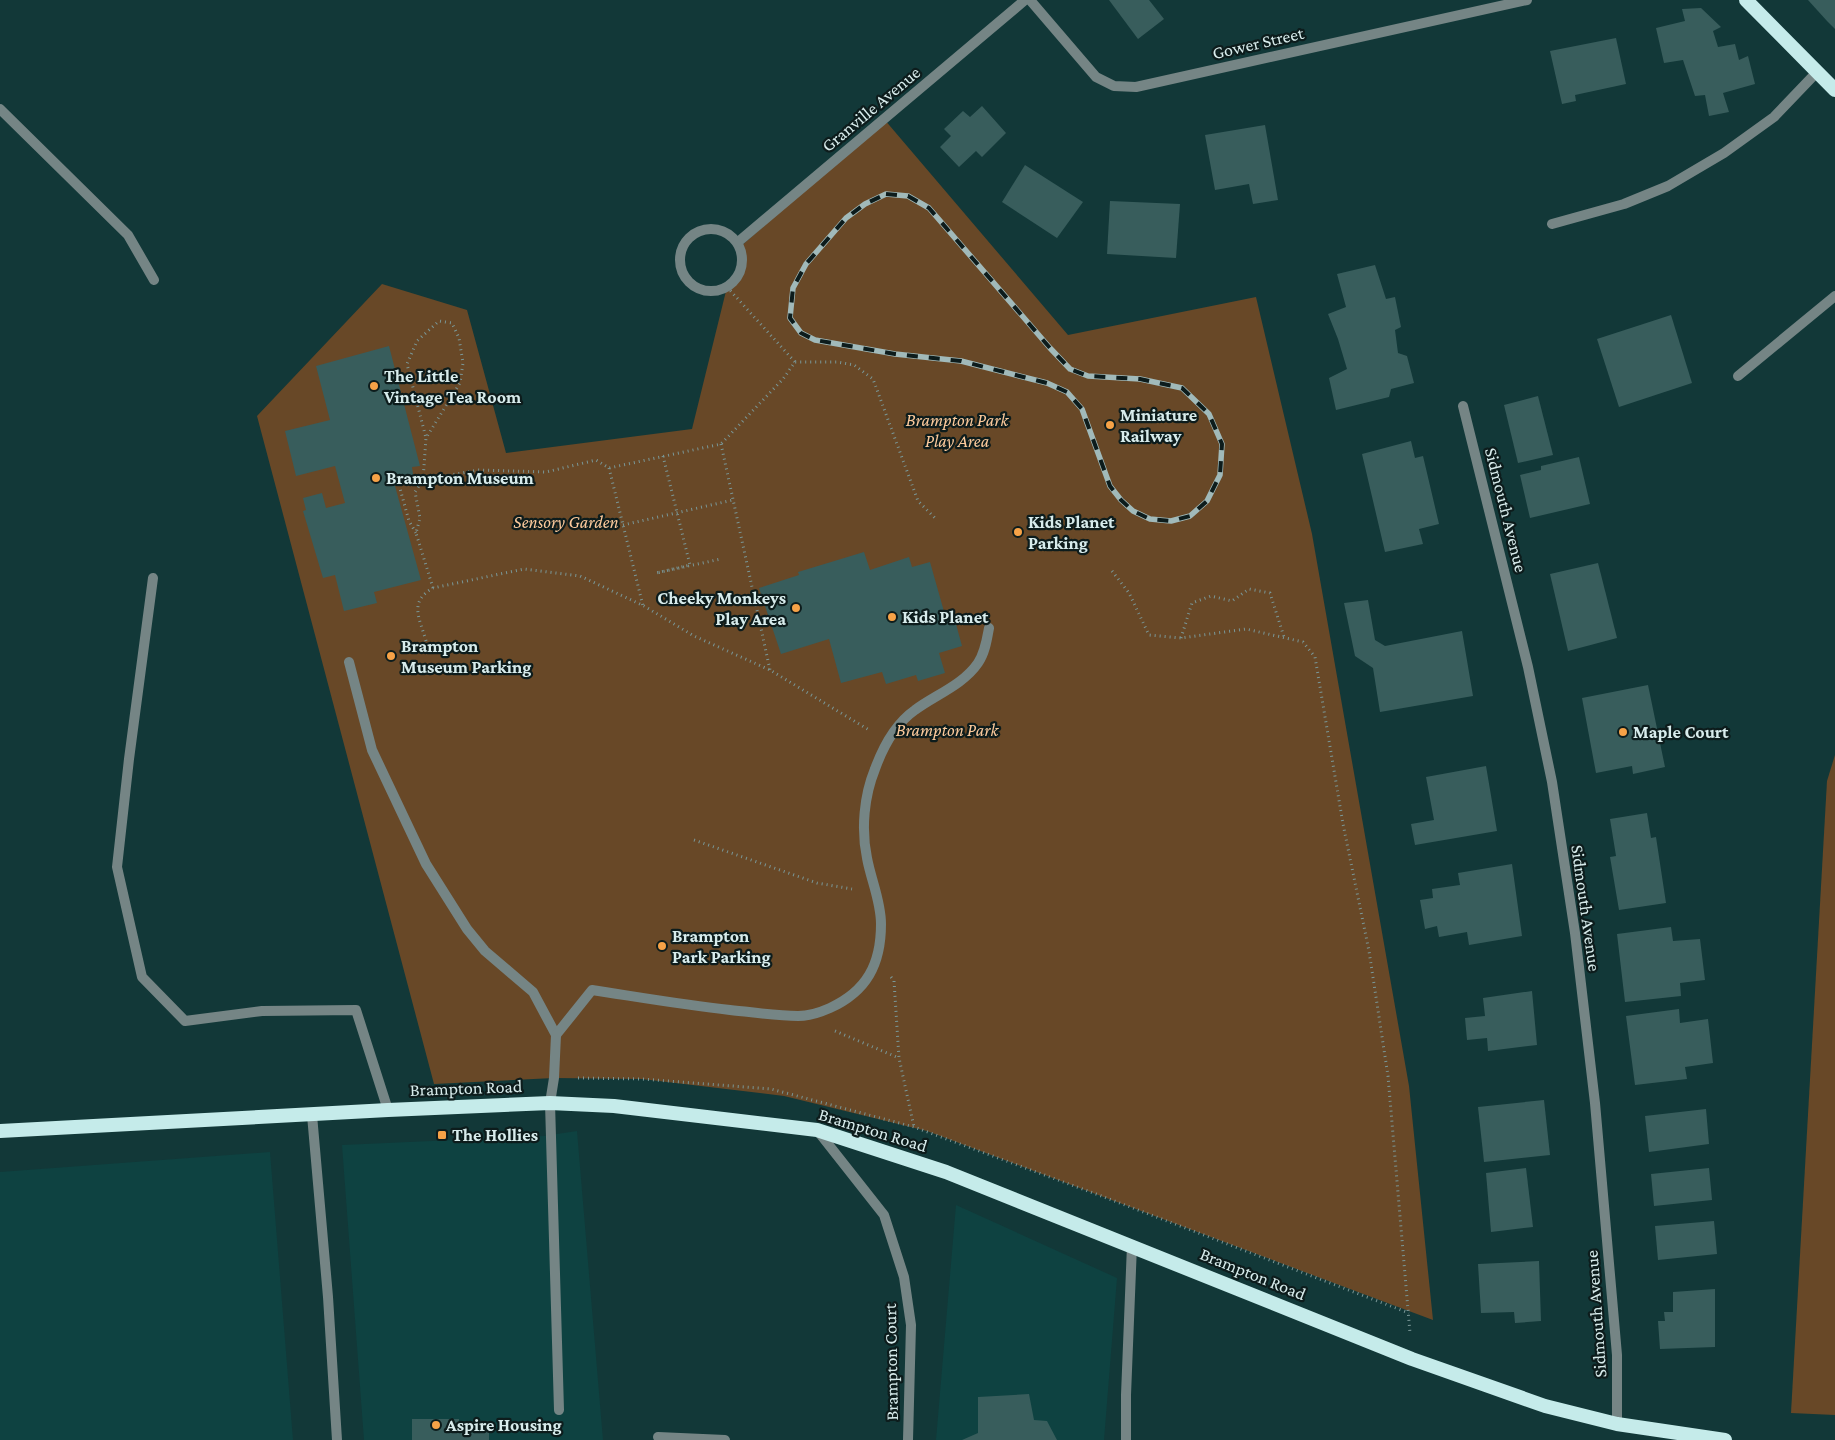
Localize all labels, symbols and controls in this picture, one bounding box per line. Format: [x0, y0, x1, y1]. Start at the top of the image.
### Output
street label: Gower Street [1210, 23, 1307, 63]
street label: Granville Avenue [818, 62, 924, 156]
place label: The Little Vintage Tea Room [383, 366, 522, 407]
marker: The Little Vintage Tea Room [368, 380, 380, 392]
place label: Miniature Railway [1120, 405, 1197, 446]
park label: Brampton Park Play Area [906, 410, 1009, 451]
marker: Miniature Railway [1104, 419, 1116, 431]
street label: Sidmouth Avenue [1481, 446, 1531, 574]
place label: Brampton Museum [386, 468, 535, 488]
marker: Brampton Museum [370, 472, 382, 484]
park label: Sensory Garden [513, 512, 619, 532]
place label: Kids Planet Parking [1028, 512, 1115, 553]
marker: Kids Planet Parking [1012, 526, 1024, 538]
place label: Cheeky Monkeys Play Area [657, 588, 786, 629]
marker: Cheeky Monkeys Play Area [790, 602, 802, 614]
place label: Kids Planet [902, 607, 989, 627]
marker: Kids Planet [886, 611, 898, 623]
place label: Brampton Museum Parking [401, 636, 531, 677]
marker: Brampton Museum Parking [385, 650, 397, 662]
park label: Brampton Park [896, 720, 999, 740]
place label: Maple Court [1633, 722, 1729, 742]
marker: Maple Court [1617, 726, 1629, 738]
street label: Sidmouth Avenue [1567, 843, 1605, 973]
place label: Brampton Park Parking [672, 926, 771, 967]
marker: Brampton Park Parking [656, 940, 668, 952]
street label: Brampton Road [409, 1076, 523, 1100]
street label: Brampton Road [816, 1104, 930, 1156]
place label: The Hollies [452, 1125, 538, 1145]
marker: The Hollies [436, 1129, 448, 1141]
street label: Brampton Road [1197, 1244, 1309, 1305]
street label: Sidmouth Avenue [1582, 1250, 1610, 1378]
street label: Brampton Court [880, 1302, 902, 1421]
place label: Aspire Housing [445, 1415, 562, 1435]
marker: Aspire Housing [430, 1419, 442, 1431]

